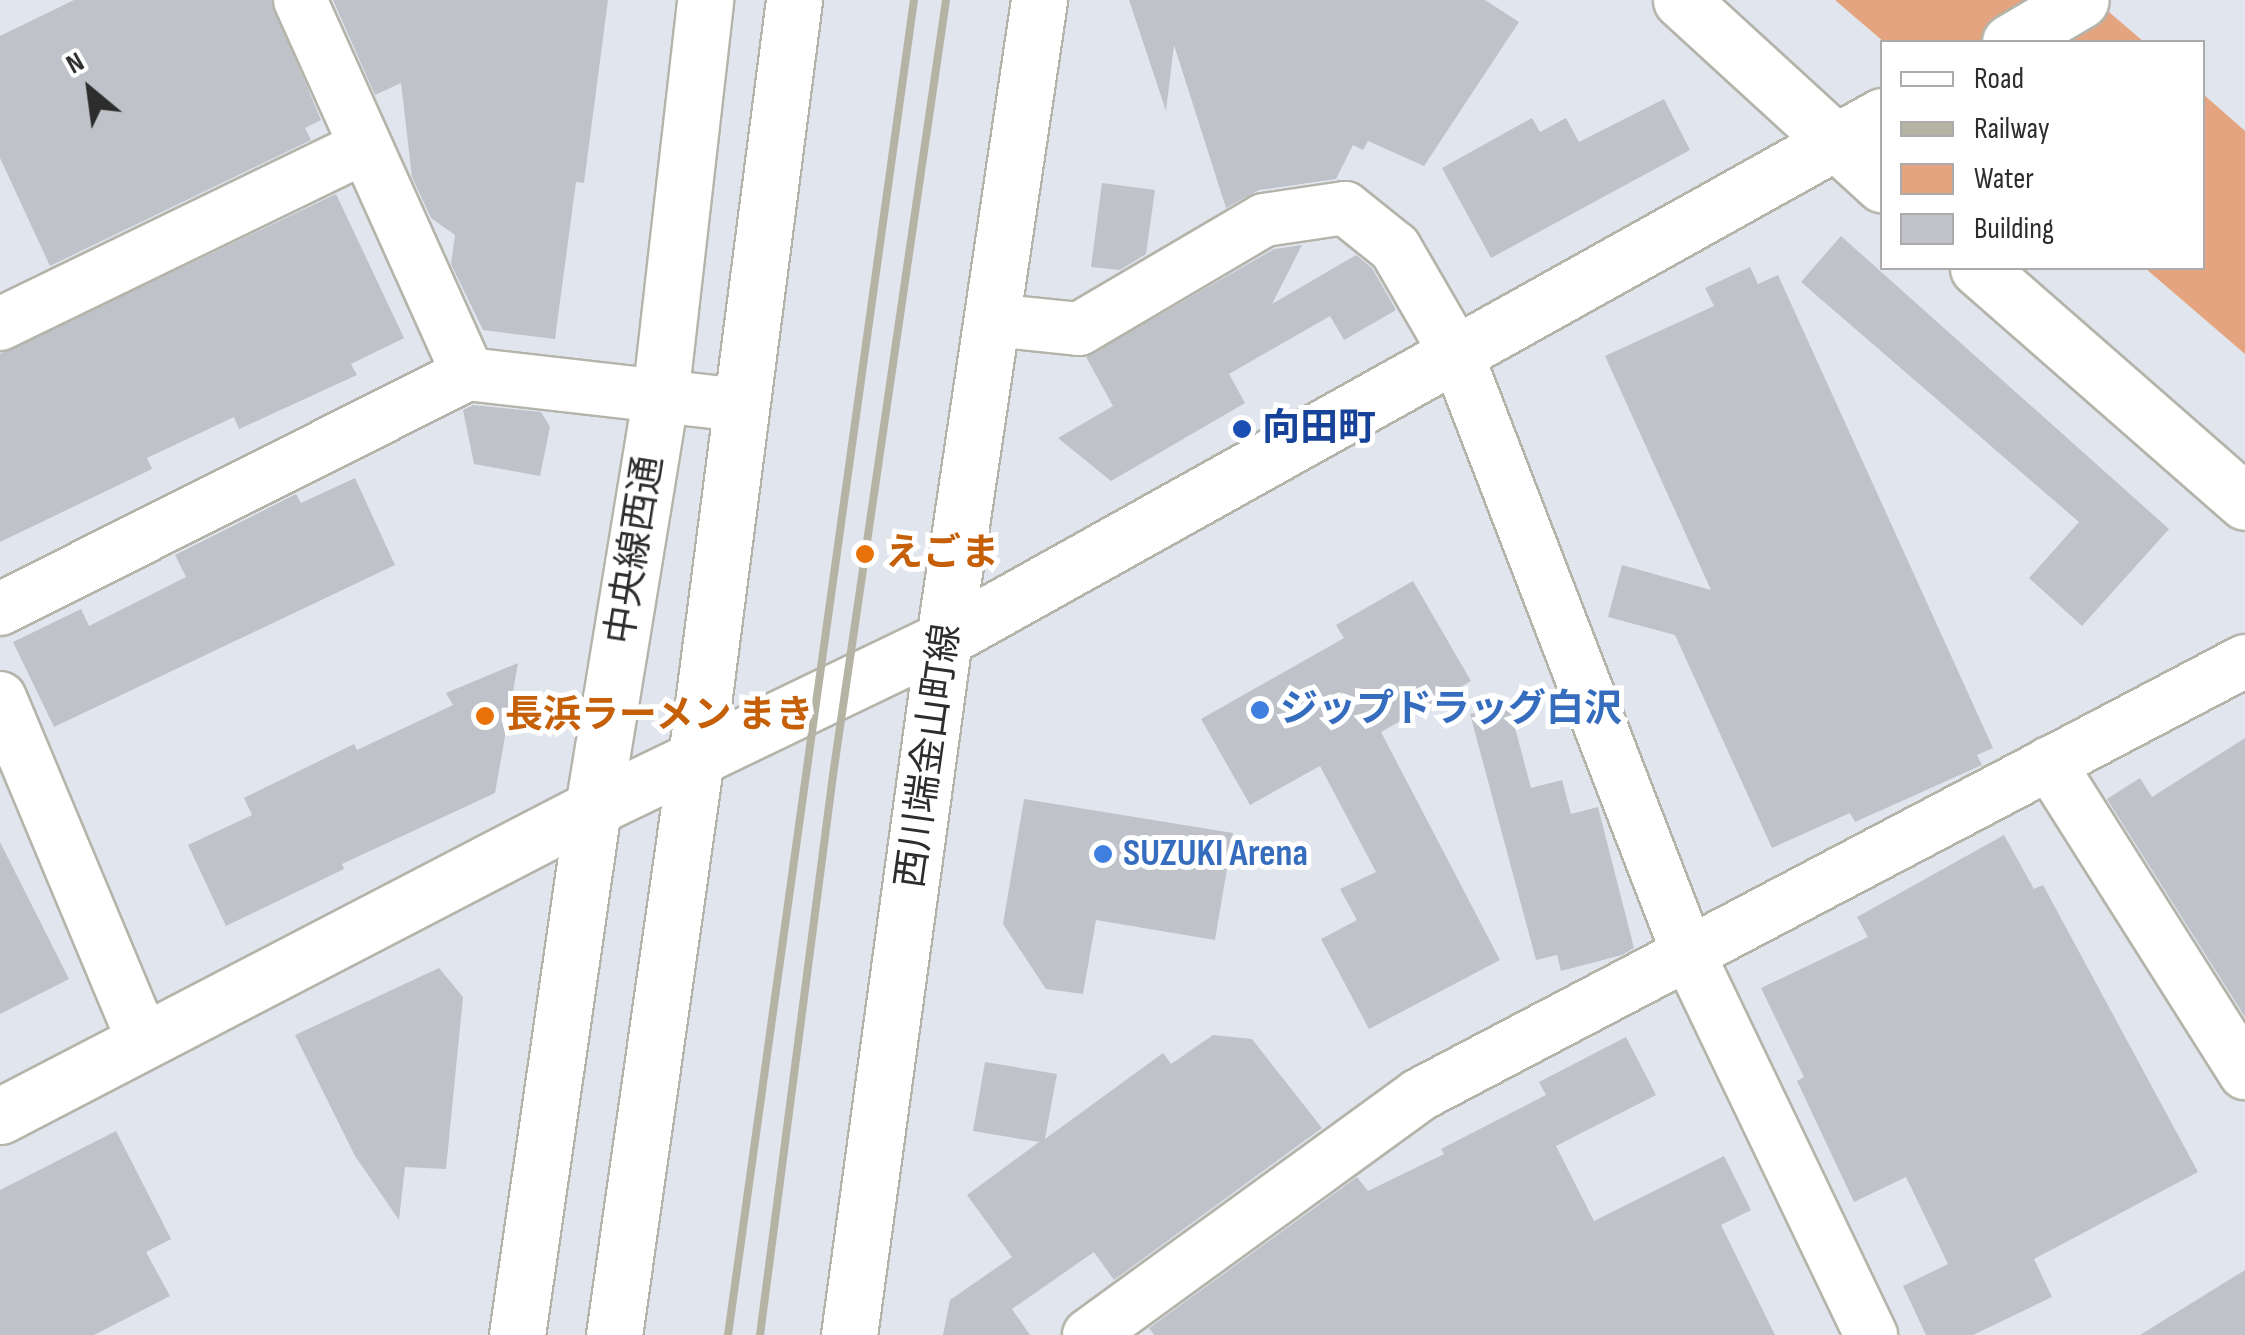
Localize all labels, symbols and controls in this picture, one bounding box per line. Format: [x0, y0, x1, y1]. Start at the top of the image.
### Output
north arrow [40, 40, 140, 140]
legend [1880, 40, 2205, 270]
text: N [61, 45, 90, 81]
text: Road [1974, 61, 2024, 97]
text: Railway [1974, 111, 2050, 147]
text: Water [1974, 161, 2034, 197]
text: Building [1974, 211, 2054, 247]
place label: 向田町 [1262, 406, 1376, 452]
marker: 向田町 [1231, 418, 1253, 440]
street label: 中央線西通 [598, 453, 672, 647]
place label: えごま [885, 531, 999, 577]
marker: えごま [854, 543, 876, 565]
street label: 西川端金山町線 [888, 621, 970, 891]
place label: ジップドラッグ白沢 [1280, 687, 1622, 733]
place label: 長浜ラーメン まき [505, 693, 815, 739]
marker: ジップドラッグ白沢 [1249, 699, 1271, 721]
marker: 長浜ラーメン まき [474, 705, 496, 727]
place label: SUZUKI Arena [1123, 831, 1308, 877]
marker: SUZUKI Arena [1092, 843, 1114, 865]

